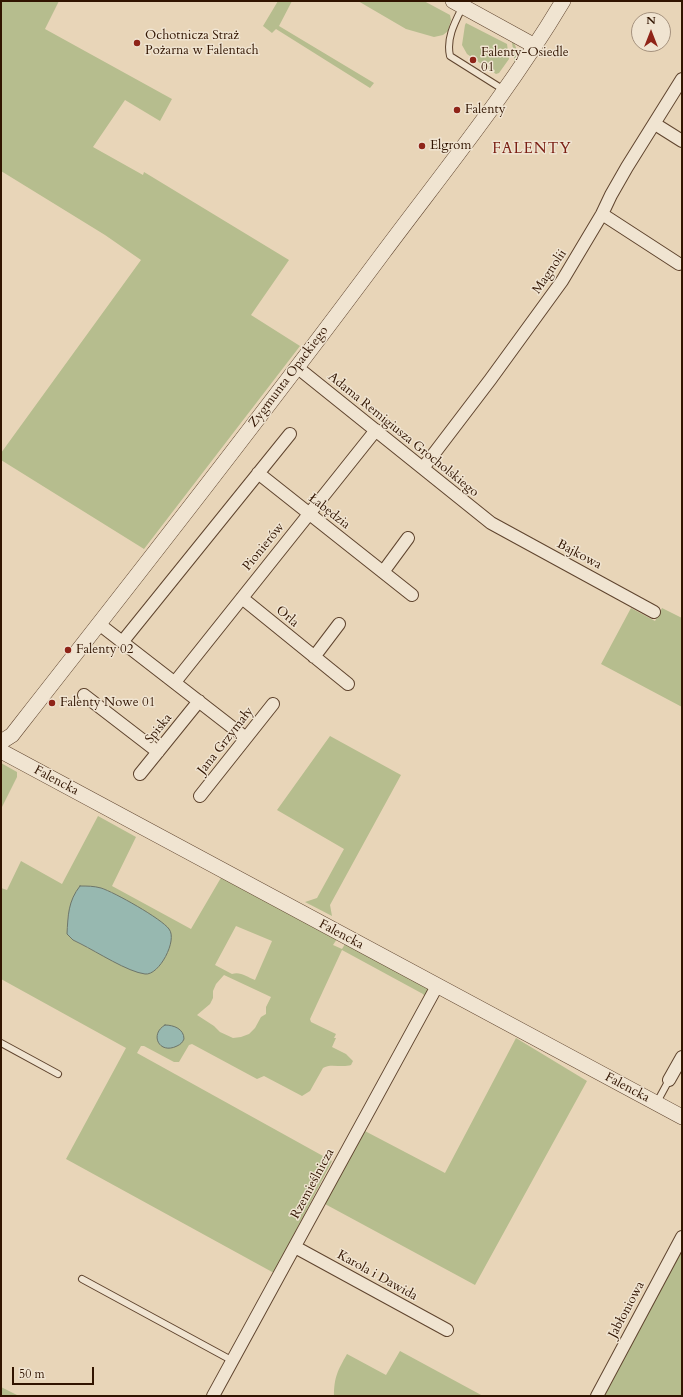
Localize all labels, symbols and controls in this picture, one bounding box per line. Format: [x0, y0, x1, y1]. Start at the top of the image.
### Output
north arrow [631, 12, 671, 52]
text: N [646, 13, 656, 28]
place label: Ochotnicza Straż Pożarna w Falentach [145, 28, 259, 59]
marker: Ochotnicza Straż Pożarna w Falentach [132, 38, 142, 48]
place label: Falenty-Osiedle 01 [481, 45, 569, 76]
marker: Falenty-Osiedle 01 [468, 55, 478, 65]
place label: Falenty [465, 102, 506, 118]
marker: Falenty [452, 105, 462, 115]
place label: Elgrom [430, 138, 471, 154]
marker: Elgrom [417, 141, 427, 151]
district label: FALENTY [492, 141, 572, 159]
street label: Magnolii [530, 247, 570, 297]
street label: Zygmunta Opackiego [246, 323, 332, 431]
street label: Adama Remigiusza Grocholskiego [324, 369, 482, 501]
street label: Łabędzia [305, 491, 353, 533]
street label: Pionierów [240, 520, 288, 574]
street label: Bajkowa [554, 537, 604, 573]
street label: Orla [272, 603, 302, 631]
place label: Falenty 02 [76, 642, 133, 658]
marker: Falenty 02 [63, 645, 73, 655]
place label: Falenty Nowe 01 [60, 695, 155, 711]
marker: Falenty Nowe 01 [47, 698, 57, 708]
street label: Jana Grzymały [195, 704, 257, 778]
street label: Spiska [142, 711, 176, 747]
street label: Falencka [31, 763, 81, 799]
street label: Falencka [316, 917, 366, 953]
street label: Falencka [602, 1070, 652, 1106]
street label: Rzemieślnicza [288, 1146, 338, 1222]
street label: Karola i Dawida [334, 1248, 420, 1304]
street label: Jabłoniowa [606, 1279, 648, 1341]
scale bar [14, 1359, 96, 1385]
text: 50 m [19, 1366, 45, 1382]

